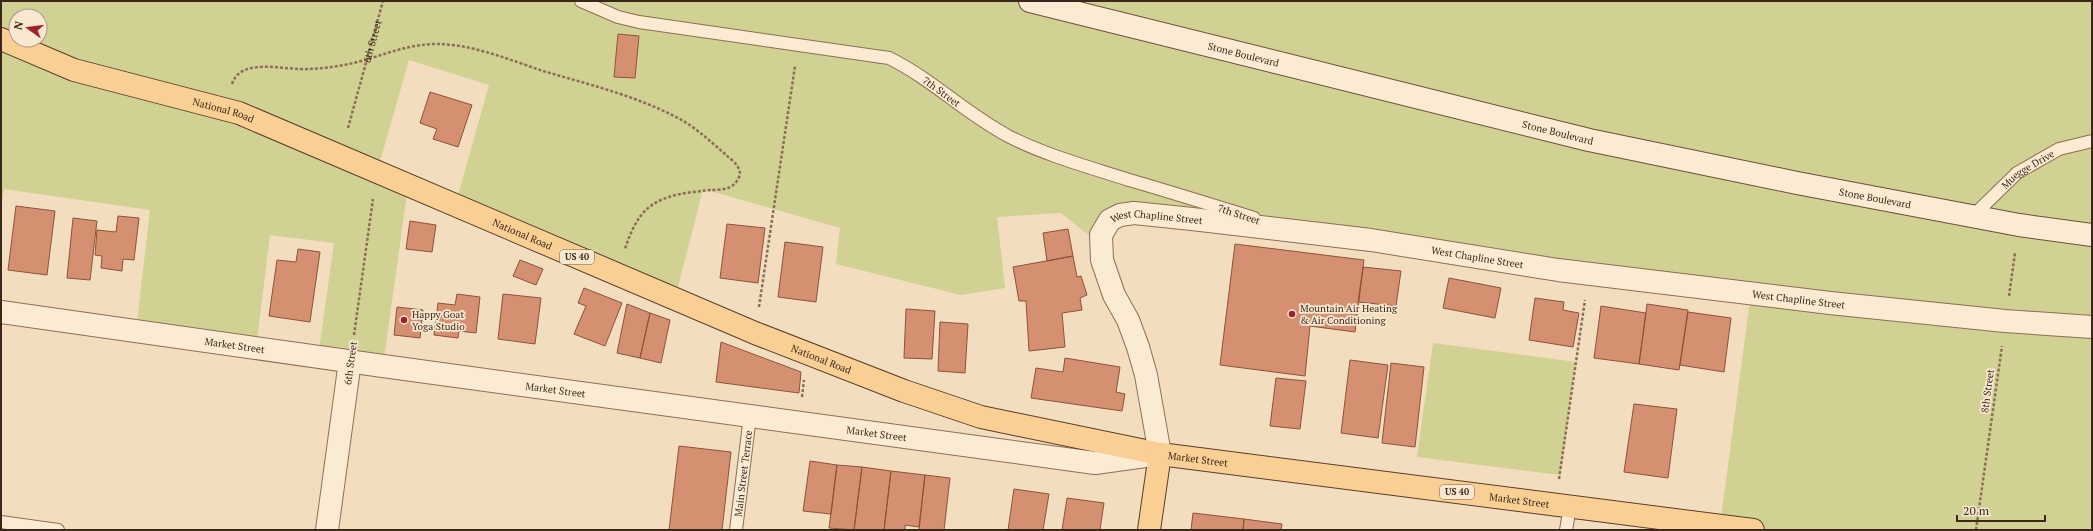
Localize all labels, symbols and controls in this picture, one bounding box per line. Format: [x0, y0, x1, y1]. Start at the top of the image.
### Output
north arrow [8, 8, 48, 48]
street label: 6th Street [360, 18, 385, 64]
text: N [10, 19, 26, 31]
street label: Stone Boulevard [1206, 39, 1281, 70]
street label: 7th Street [920, 74, 963, 110]
street label: National Road [191, 95, 256, 126]
street label: Stone Boulevard [1521, 118, 1595, 148]
street label: Muegge Drive [1999, 147, 2057, 192]
street label: Stone Boulevard [1838, 185, 1913, 212]
street label: 7th Street [1216, 202, 1262, 227]
street label: West Chapline Street [1108, 207, 1204, 227]
street label: National Road [491, 216, 554, 253]
street label: West Chapline Street [1430, 244, 1525, 271]
road number: US 40 [560, 250, 594, 264]
street label: West Chapline Street [1751, 288, 1846, 312]
place label: Mountain Air Heating & Air Conditioning [1300, 302, 1398, 327]
place label: Happy Goat Yoga Studio [412, 308, 465, 333]
marker: Mountain Air Heating & Air Conditioning [1287, 309, 1297, 319]
marker: Happy Goat Yoga Studio [399, 315, 409, 325]
street label: Market Street [204, 335, 266, 356]
street label: 6th Street [341, 340, 360, 386]
street label: National Road [789, 342, 854, 377]
street label: 8th Street [1978, 368, 1997, 414]
street label: Market Street [525, 379, 587, 401]
street label: Market Street [846, 423, 908, 444]
street label: Main Street Terrace [732, 429, 755, 518]
street label: Market Street [1167, 449, 1229, 470]
road number: US 40 [1440, 485, 1474, 499]
street label: Market Street [1488, 490, 1550, 511]
scale bar [1957, 497, 2045, 523]
text: 20 m [1963, 503, 1990, 518]

